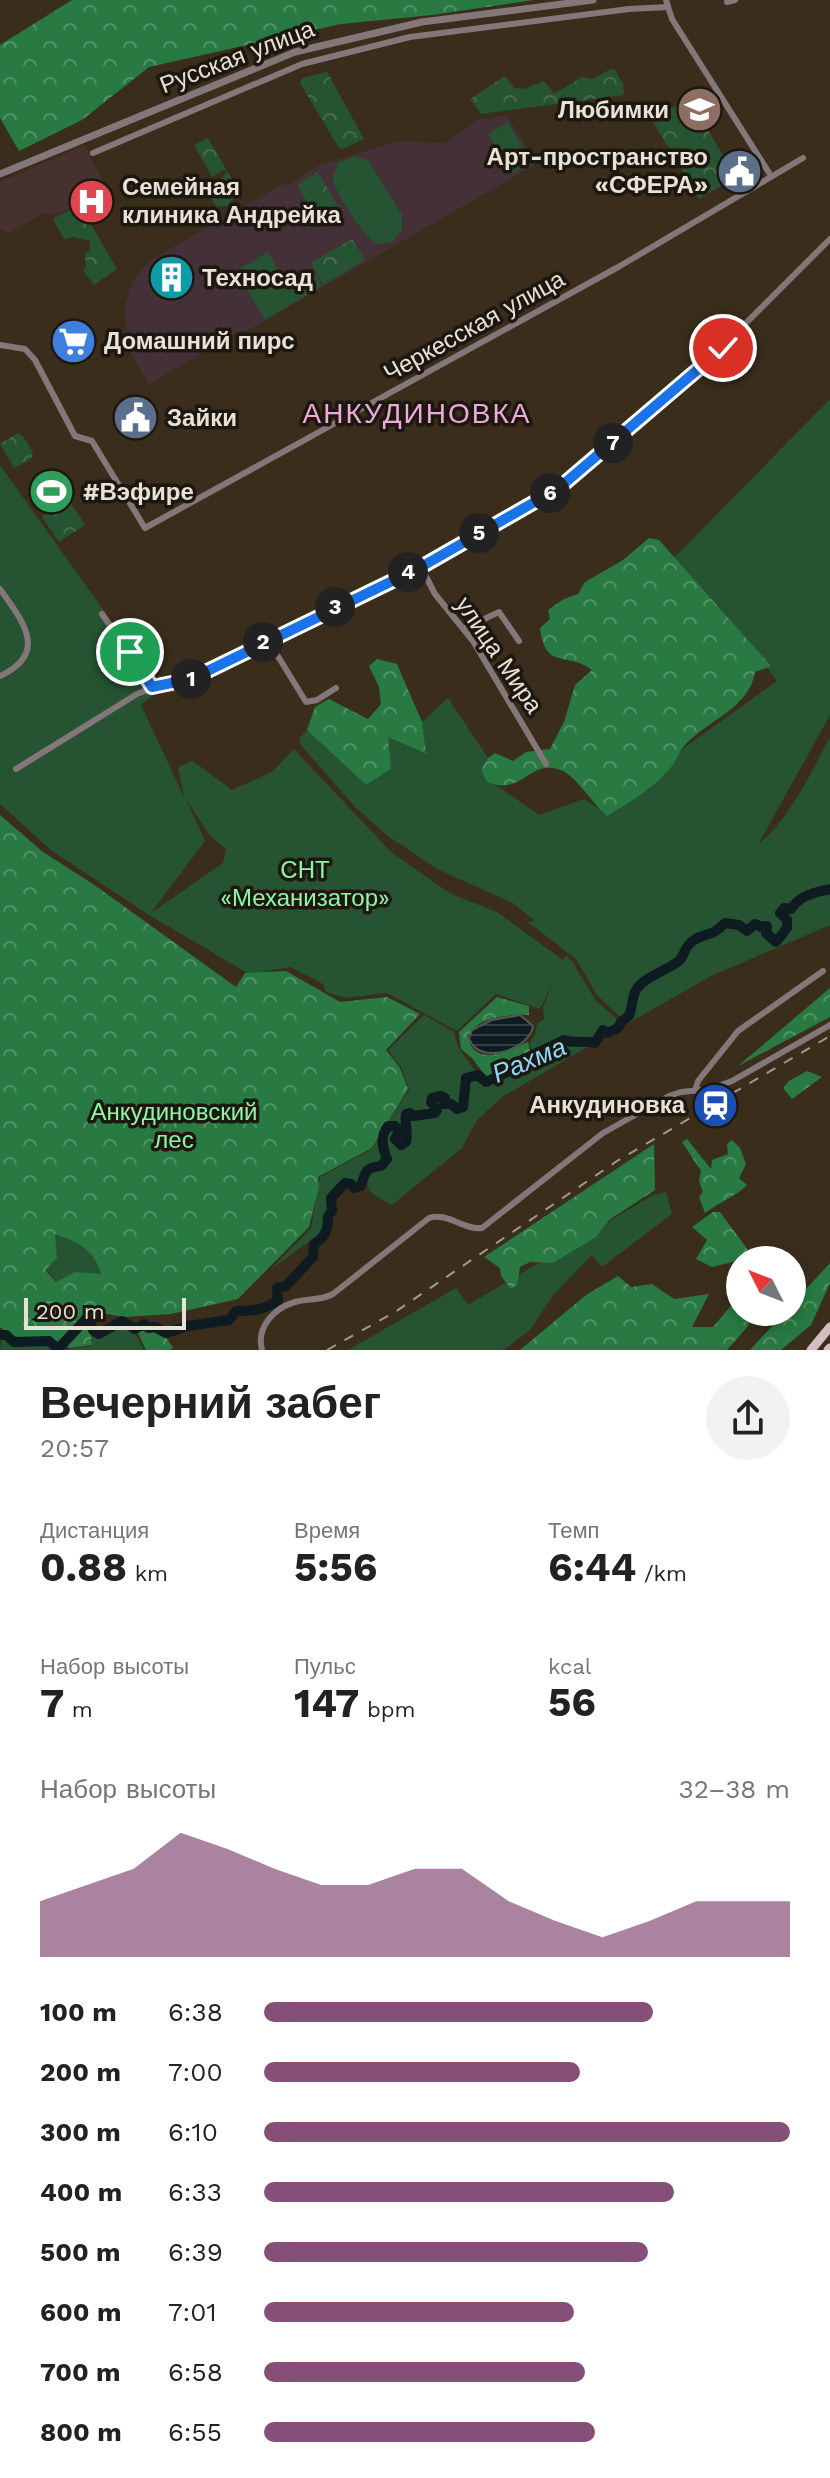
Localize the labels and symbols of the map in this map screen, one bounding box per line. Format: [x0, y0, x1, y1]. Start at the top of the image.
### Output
street label: Русская улица [156, 14, 319, 99]
school or university icon: Любимки [676, 86, 724, 134]
place label: Любимки [558, 96, 669, 124]
place label: Арт-пространство «СФЕРА» [487, 143, 708, 199]
public building icon: Арт-пространство «СФЕРА» [715, 147, 763, 195]
place label: Семейная клиника Андрейка [122, 173, 342, 229]
hospital icon: Семейная клиника Андрейка [67, 177, 115, 225]
building icon: Техносад [147, 254, 195, 302]
place label: Техносад [202, 264, 313, 292]
street label: Черкесская улица [379, 264, 570, 387]
pin [689, 314, 757, 382]
supermarket icon: Домашний пирс [49, 317, 97, 365]
place label: Домашний пирс [104, 327, 295, 355]
public building icon: Зайки [112, 394, 160, 442]
district label: АНКУДИНОВКА [303, 397, 531, 430]
place label: Зайки [167, 404, 237, 432]
pin: 7 [593, 423, 633, 463]
sports icon: #Вэфире [28, 468, 76, 516]
pin: 6 [530, 473, 570, 513]
place label: #Вэфире [83, 478, 194, 506]
pin: 5 [459, 513, 499, 553]
pin: 4 [388, 552, 428, 592]
pin: 3 [315, 587, 355, 627]
street label: улица Мира [450, 592, 549, 719]
pin [96, 618, 164, 686]
pin: 2 [243, 622, 283, 662]
pin: 1 [171, 659, 211, 699]
park label: СНТ «Механизатор» [220, 856, 390, 912]
water label: Рахма [488, 1031, 570, 1089]
station icon: Анкудиновка [692, 1081, 740, 1129]
place label: Анкудиновка [529, 1091, 686, 1119]
park label: Анкудиновский лес [90, 1098, 258, 1154]
north arrow [726, 1246, 806, 1326]
scale bar [24, 1294, 186, 1330]

